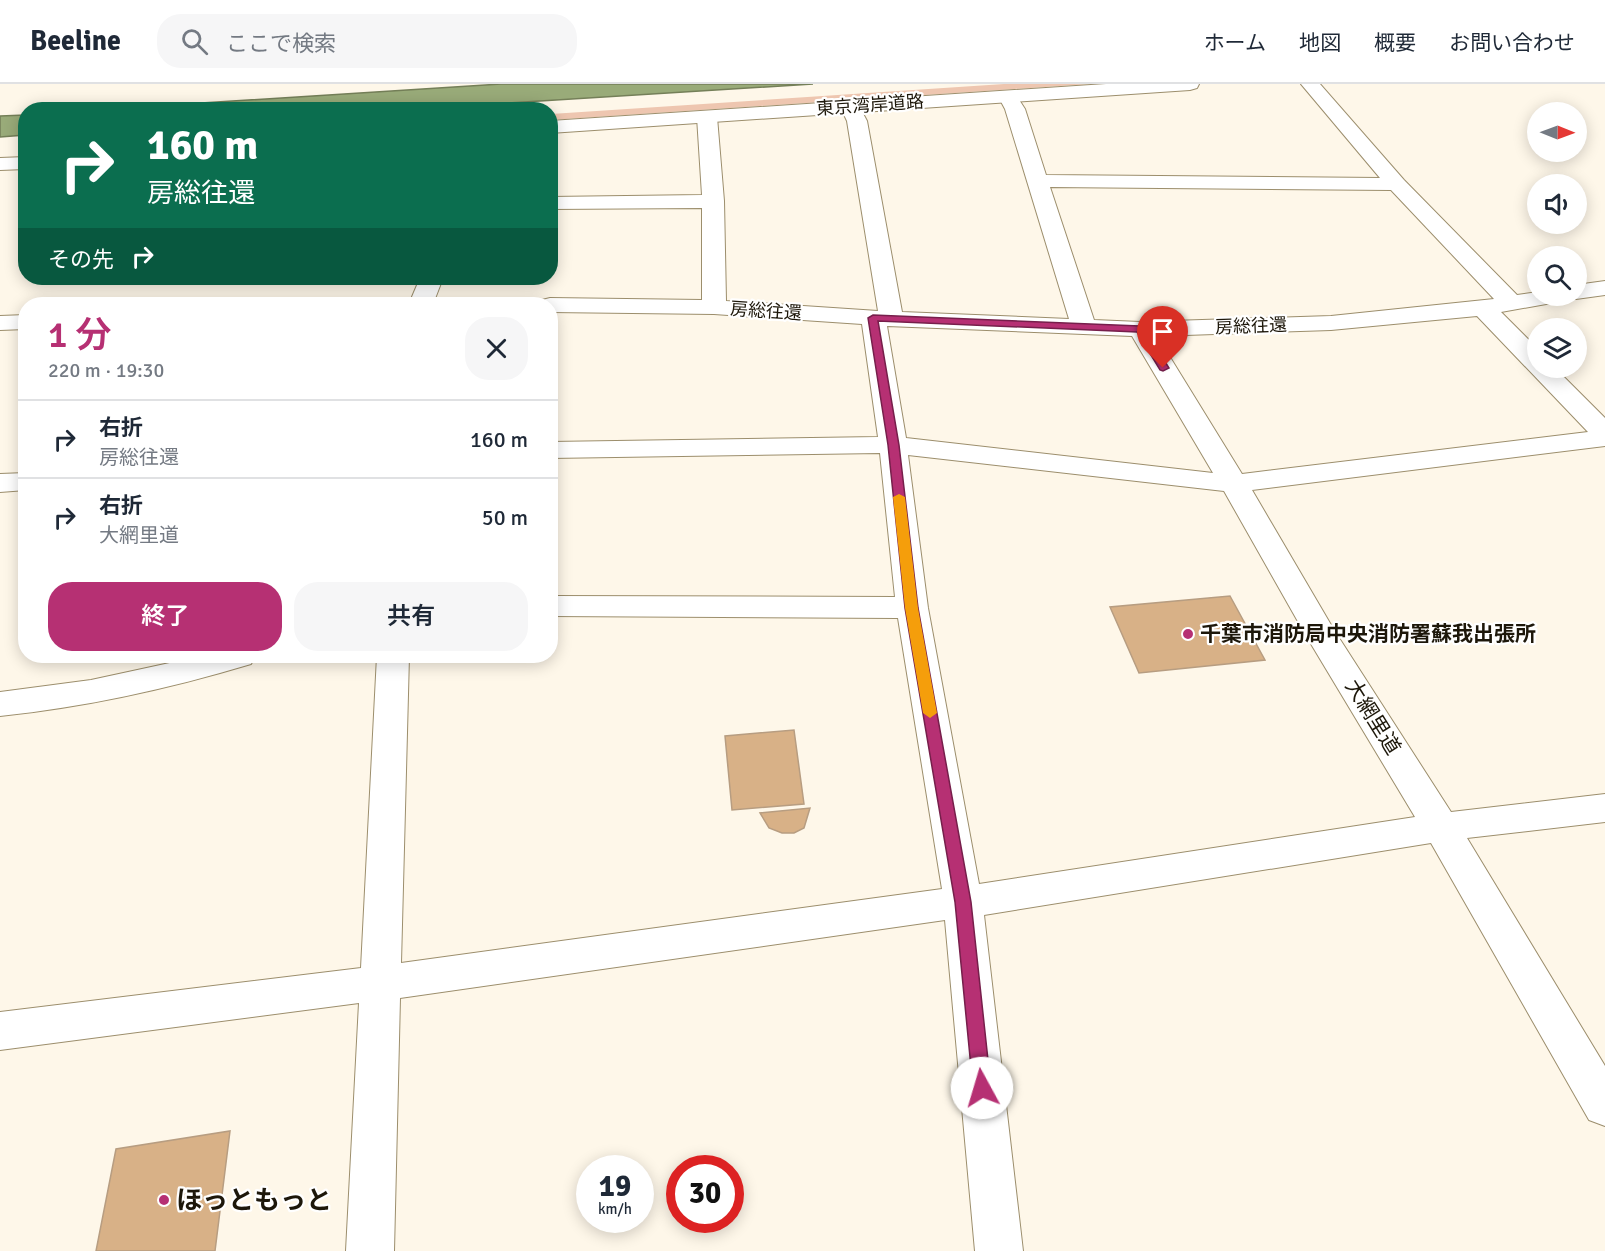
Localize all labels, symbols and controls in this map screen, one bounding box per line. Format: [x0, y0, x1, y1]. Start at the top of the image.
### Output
search box [157, 14, 577, 68]
text: Beeline [30, 24, 121, 58]
icon: search [178, 25, 211, 58]
text: ここで検索 [226, 30, 336, 57]
text: ホーム [1204, 30, 1266, 56]
text: 地図 [1299, 30, 1341, 56]
text: 概要 [1374, 30, 1416, 56]
text: お問い合わせ [1449, 30, 1575, 56]
street label: 東京湾岸道路 [815, 90, 925, 120]
north arrow [1527, 102, 1587, 162]
map controls [1527, 102, 1587, 378]
text: 160 m [147, 120, 258, 171]
icon: right [48, 126, 126, 204]
button: sound [1527, 174, 1587, 234]
text: 房総往還 [147, 177, 255, 210]
icon: right [126, 240, 159, 273]
text: その先 [48, 246, 114, 273]
button: search [1527, 246, 1587, 306]
street label: 房総往還 [729, 298, 803, 324]
pin [1137, 306, 1188, 368]
text: 1 分 [48, 313, 111, 358]
street label: 房総往還 [1215, 314, 1287, 338]
icon: arrive [1146, 315, 1179, 348]
button: close [465, 317, 528, 380]
button: layers [1527, 318, 1587, 378]
text: 220 m · 19:30 [48, 358, 164, 383]
text: 右折 [99, 414, 143, 441]
icon: right [48, 423, 81, 456]
text: 160 m [470, 426, 528, 453]
text: 房総往還 [99, 445, 179, 470]
text: 右折 [99, 492, 143, 519]
icon: right [48, 501, 81, 534]
text: 50 m [482, 504, 528, 531]
text: 大網里道 [99, 523, 179, 548]
button: 終了 [48, 582, 282, 651]
button: 共有 [294, 582, 528, 651]
place label: 千葉市消防局中央消防署蘇我出張所 [1200, 621, 1536, 647]
marker: 千葉市消防局中央消防署蘇我出張所 [1181, 627, 1195, 641]
street label: 大網里道 [1340, 674, 1406, 760]
position arrow [950, 1056, 1014, 1120]
speed limit sign: 30 [666, 1155, 744, 1233]
text: 19 [599, 1168, 631, 1205]
place label: ほっともっと [176, 1185, 332, 1217]
marker: ほっともっと [157, 1193, 171, 1207]
text: km/h [598, 1200, 632, 1218]

